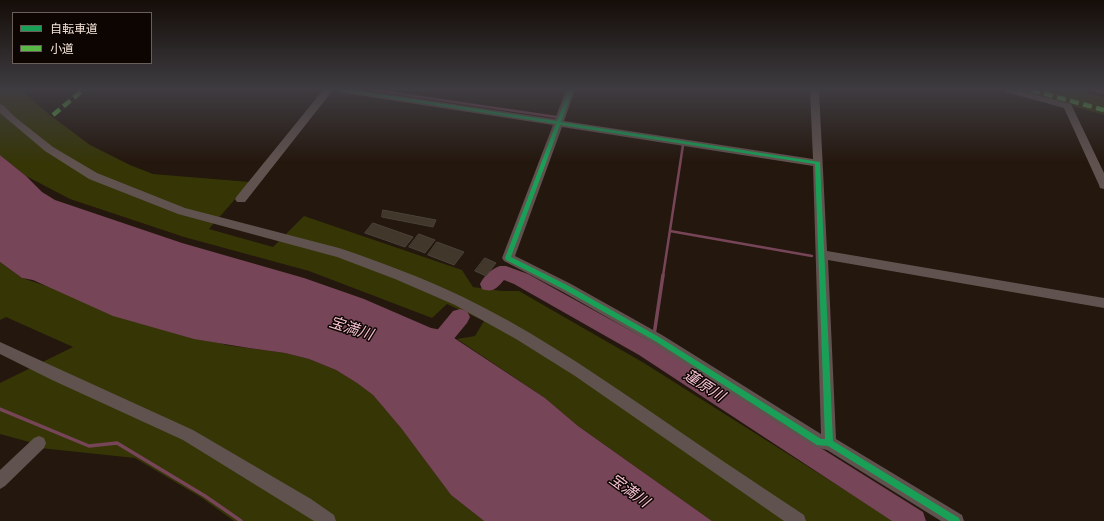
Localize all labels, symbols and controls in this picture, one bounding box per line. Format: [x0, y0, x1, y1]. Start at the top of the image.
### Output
legend [12, 12, 152, 64]
text: 自転車道 [50, 20, 98, 37]
text: 小道 [50, 40, 74, 57]
water label: 宝満川 [327, 313, 375, 345]
water label: 蓮原川 [680, 366, 728, 406]
water label: 宝満川 [606, 470, 652, 512]

